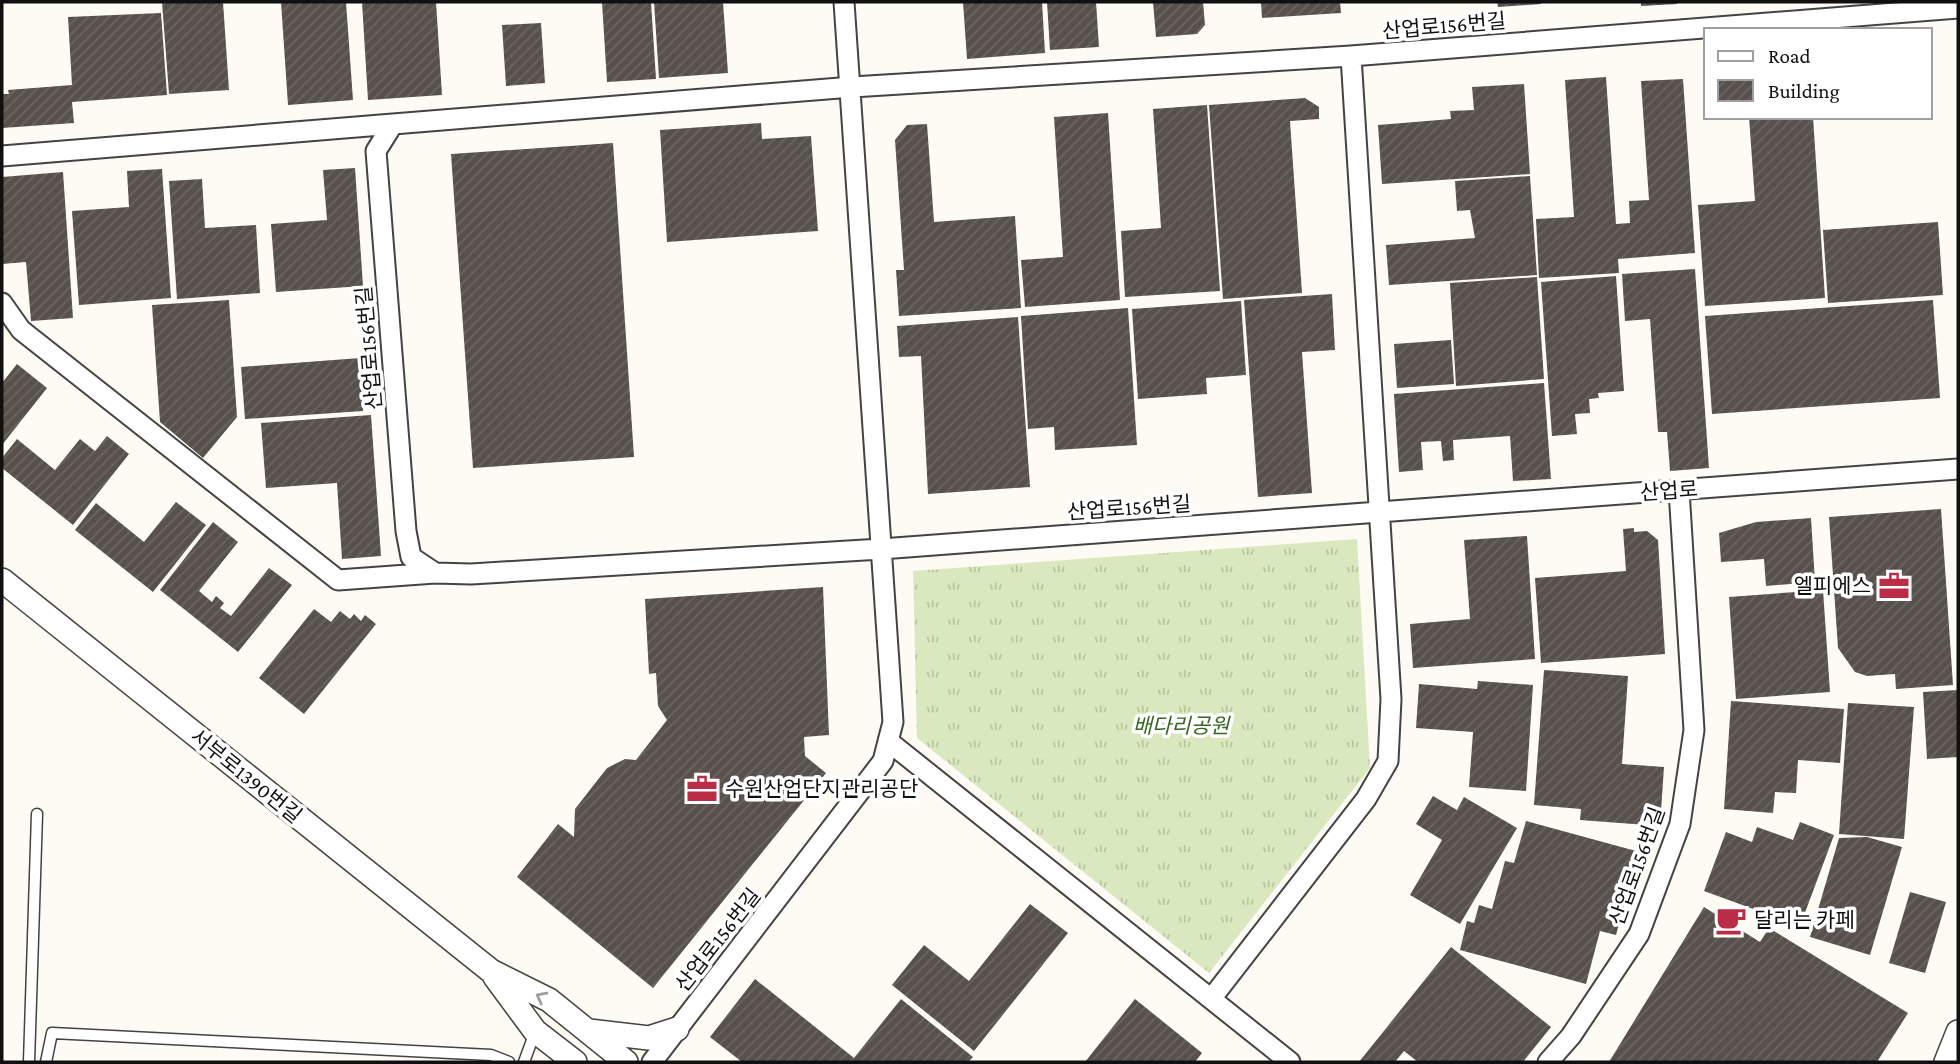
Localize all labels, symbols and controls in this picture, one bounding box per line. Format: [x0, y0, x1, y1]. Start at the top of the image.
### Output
street label: 산업로156번길 [1381, 9, 1507, 43]
legend [1704, 28, 1932, 119]
text: Road [1768, 44, 1811, 68]
text: Building [1768, 79, 1840, 103]
street label: 산업로156번길 [352, 285, 386, 411]
street label: 산업로 [1639, 477, 1699, 505]
street label: 산업로156번길 [1066, 492, 1192, 524]
office icon: 엘피에스 [1877, 569, 1911, 603]
place label: 엘피에스 [1794, 574, 1871, 598]
park label: 배다리공원 [1133, 714, 1231, 738]
street label: 서부로1390번길 [186, 724, 306, 828]
office icon: 수원산업단지관리공단 [685, 772, 719, 806]
place label: 수원산업단지관리공단 [725, 777, 918, 801]
street label: 산업로156번길 [1604, 804, 1670, 928]
street label: 산업로156번길 [670, 884, 766, 996]
cafe icon: 달리는 카페 [1714, 903, 1748, 937]
place label: 달리는 카페 [1754, 908, 1855, 932]
one-way arrow [536, 992, 548, 1005]

